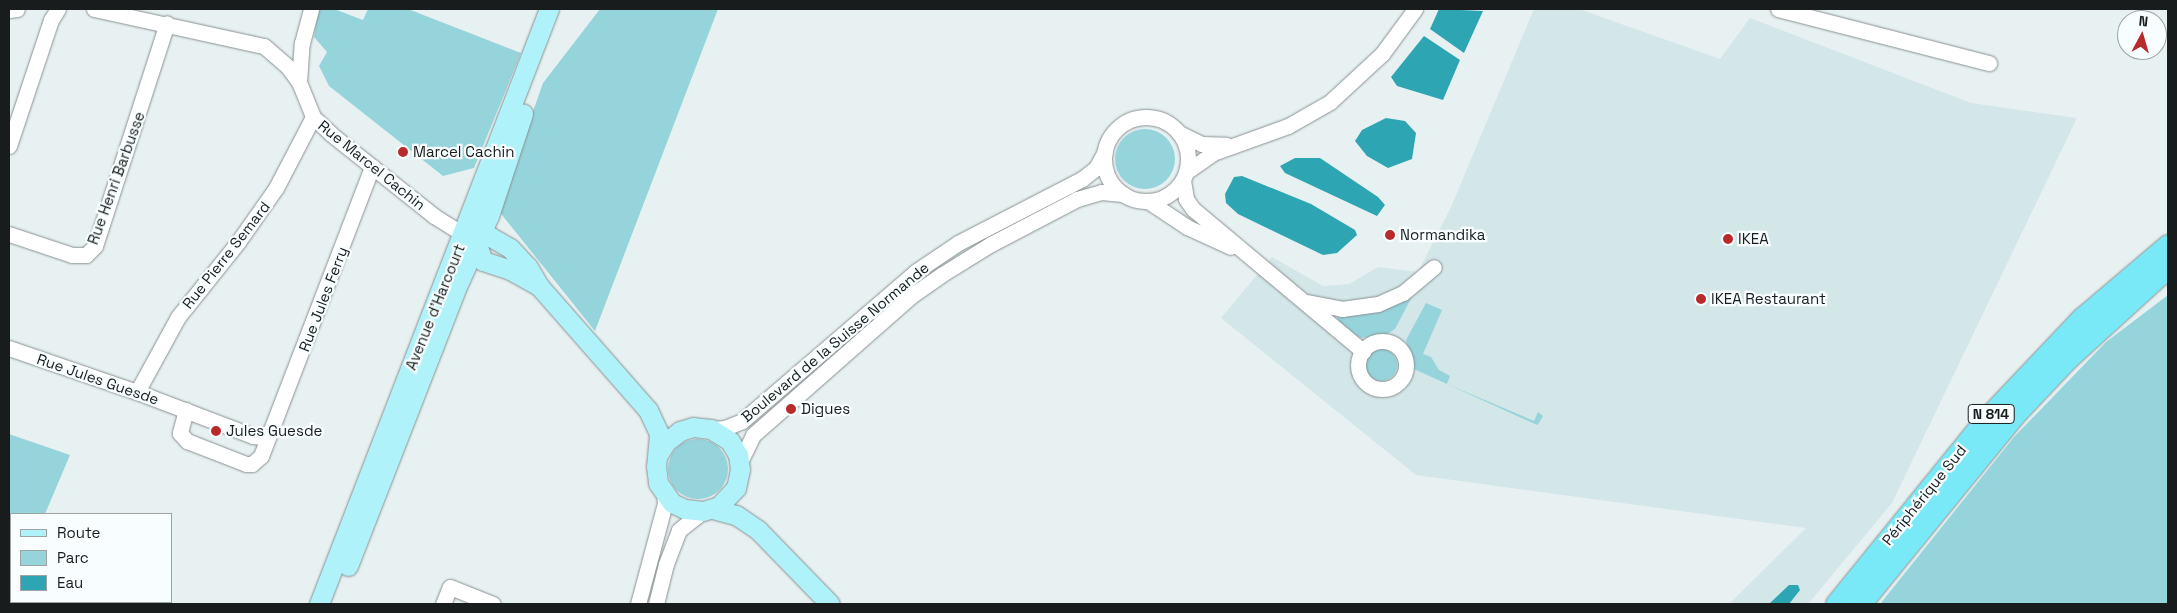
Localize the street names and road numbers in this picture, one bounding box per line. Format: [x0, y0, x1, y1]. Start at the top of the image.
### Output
street label: Rue Henri Barbusse [84, 109, 148, 247]
street label: Rue Marcel Cachin [315, 116, 429, 214]
street label: Rue Pierre Semard [178, 198, 274, 312]
street label: Avenue d'Harcourt [402, 241, 468, 373]
street label: Rue Jules Ferry [295, 244, 351, 354]
street label: Boulevard de la Suisse Normande [738, 258, 932, 426]
street label: Rue Jules Guesde [35, 350, 161, 408]
road number: N 814 [1967, 402, 2015, 426]
street label: Périphérique Sud [1878, 441, 1970, 549]

